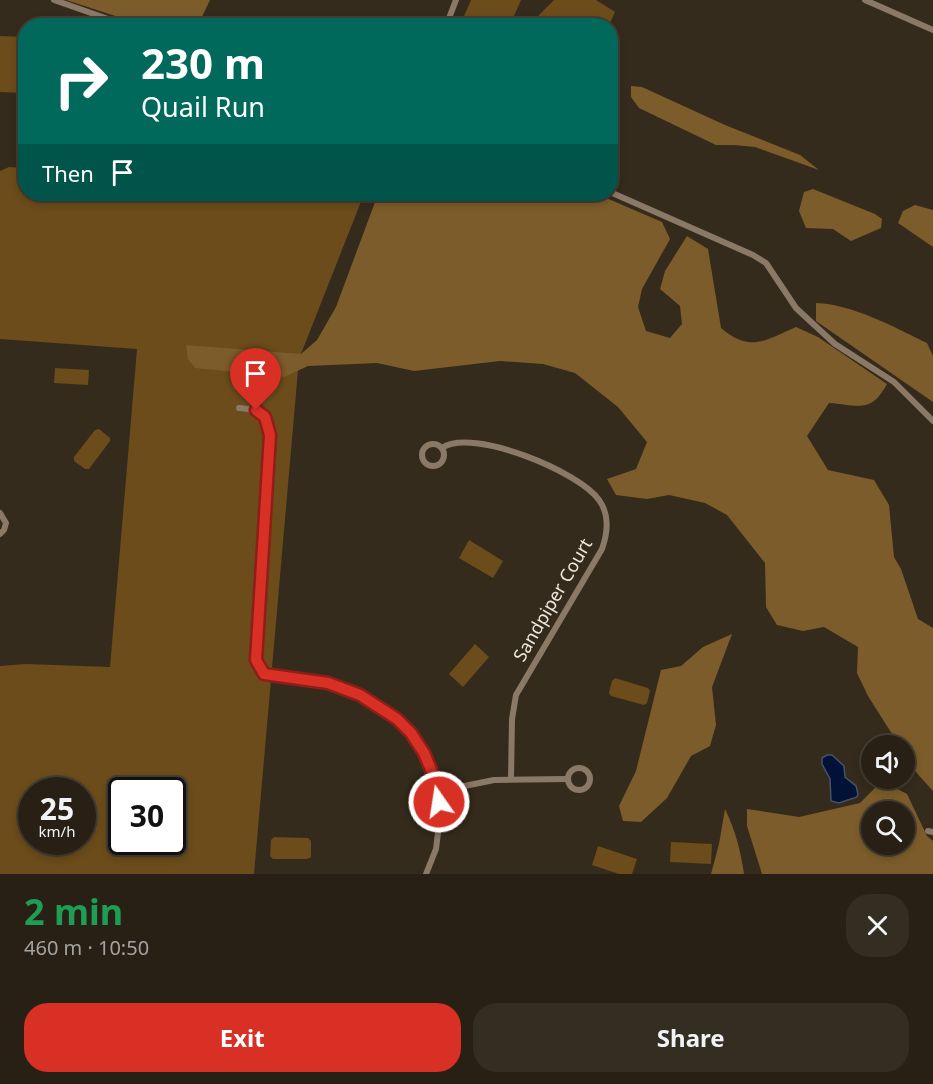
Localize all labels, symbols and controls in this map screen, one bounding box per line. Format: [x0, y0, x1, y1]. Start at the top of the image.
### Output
text: 230 m [141, 34, 265, 91]
icon: right [42, 42, 120, 120]
text: Quail Run [141, 88, 265, 125]
icon: arrive [106, 156, 139, 189]
text: Then [42, 158, 94, 188]
pin [230, 348, 281, 410]
icon: arrive [239, 357, 272, 390]
street label: Sandpiper Court [507, 533, 597, 665]
map controls [861, 735, 915, 855]
button: sound [861, 735, 915, 789]
position arrow [407, 770, 471, 834]
speed limit sign: 30 [108, 777, 186, 855]
text: 25 [40, 788, 74, 829]
button: search [861, 801, 915, 855]
text: km/h [39, 821, 75, 841]
text: 2 min [24, 887, 123, 936]
button: close [846, 894, 909, 957]
text: 460 m · 10:50 [24, 934, 149, 961]
button: Exit [24, 1003, 461, 1072]
button: Share [473, 1003, 909, 1072]

